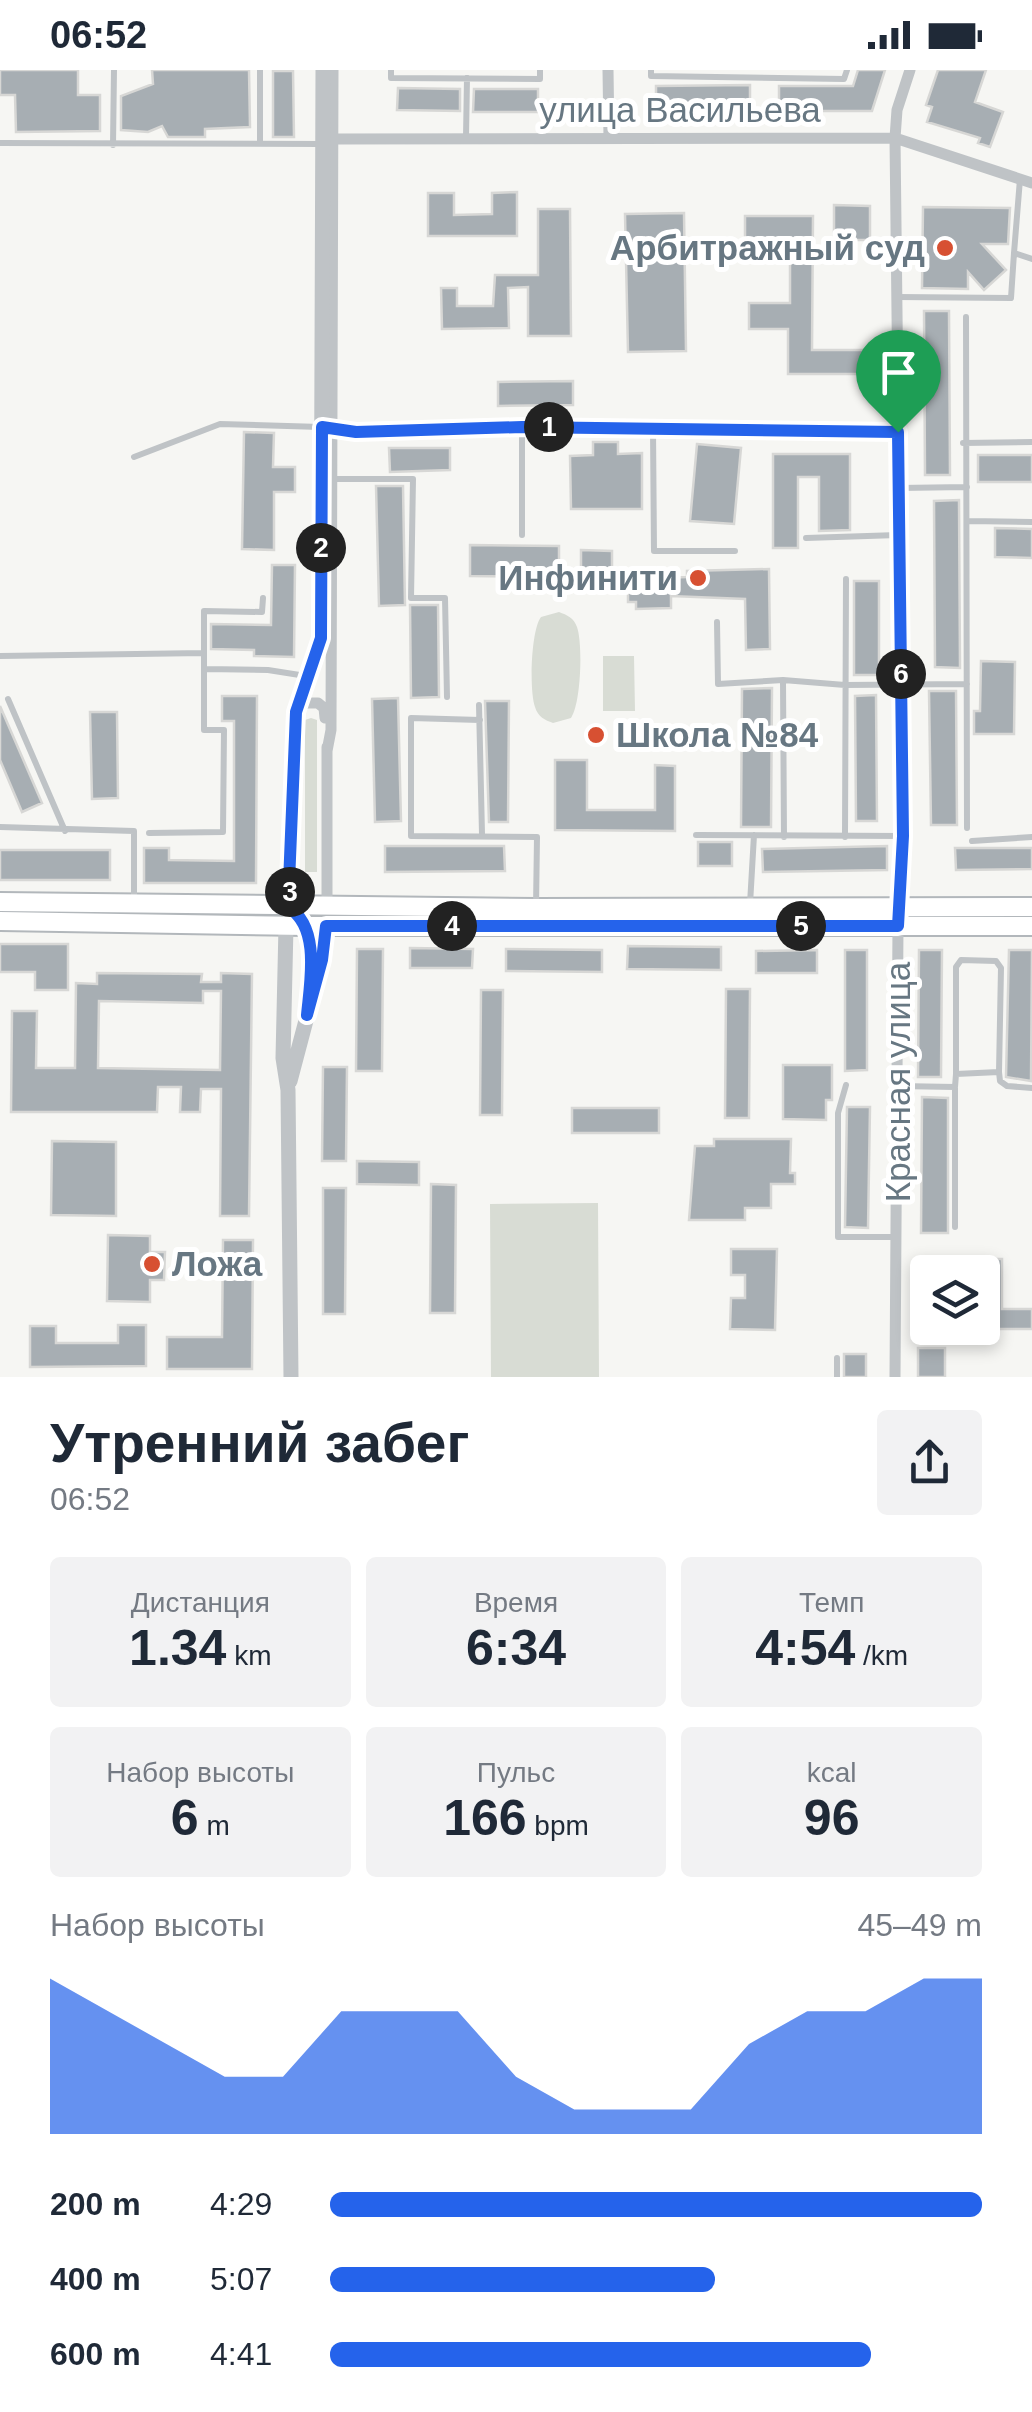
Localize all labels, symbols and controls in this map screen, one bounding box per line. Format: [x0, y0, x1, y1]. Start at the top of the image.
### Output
text: 06:52 [50, 14, 147, 56]
street label: улица Васильева [539, 90, 821, 129]
place label: Арбитражный суд [610, 228, 925, 267]
marker: Арбитражный суд [934, 237, 956, 259]
pin [856, 330, 941, 433]
icon: arrive [871, 345, 926, 400]
pin: 1 [524, 402, 574, 452]
text: 1 [541, 411, 557, 442]
pin: 2 [296, 523, 346, 573]
text: 2 [313, 532, 329, 563]
place label: Инфинити [498, 558, 678, 597]
marker: Инфинити [687, 567, 709, 589]
pin: 6 [876, 649, 926, 699]
text: 6 [893, 658, 909, 689]
place label: Школа №84 [616, 715, 819, 754]
marker: Школа №84 [585, 724, 607, 746]
pin: 3 [265, 867, 315, 917]
text: 3 [282, 876, 298, 907]
pin: 4 [427, 901, 477, 951]
pin: 5 [776, 901, 826, 951]
text: 4 [444, 910, 460, 941]
text: 5 [793, 910, 809, 941]
street label: Красная улица [878, 961, 917, 1202]
place label: Ложа [172, 1244, 263, 1283]
marker: Ложа [141, 1253, 163, 1275]
map controls [910, 1255, 1000, 1345]
button: layers [910, 1255, 1000, 1345]
button: share [877, 1410, 982, 1515]
text: Утренний забег [50, 1412, 469, 1474]
text: 06:52 [50, 1481, 130, 1517]
text: Дистанция [131, 1587, 270, 1618]
text: Время [474, 1587, 558, 1618]
text: Темп [799, 1587, 864, 1618]
text: 1.34 [129, 1620, 226, 1676]
text: 6:34 [466, 1620, 566, 1676]
text: 4:54 [755, 1620, 855, 1676]
text: km [226, 1640, 272, 1671]
text: /km [855, 1640, 908, 1671]
text: Набор высоты [106, 1757, 294, 1788]
text: Пульс [477, 1757, 555, 1788]
text: kcal [807, 1757, 857, 1788]
text: 6 [171, 1790, 199, 1846]
text: 166 [443, 1790, 527, 1846]
text: 96 [804, 1790, 859, 1846]
text: m [199, 1810, 230, 1841]
text: bpm [527, 1810, 589, 1841]
text: Набор высоты [50, 1907, 265, 1943]
text: 45–49 m [857, 1907, 982, 1943]
text: 200 m [50, 2186, 141, 2222]
text: 4:29 [210, 2186, 272, 2222]
text: 400 m [50, 2261, 141, 2297]
text: 5:07 [210, 2261, 272, 2297]
text: 600 m [50, 2336, 141, 2372]
text: 4:41 [210, 2336, 272, 2372]

